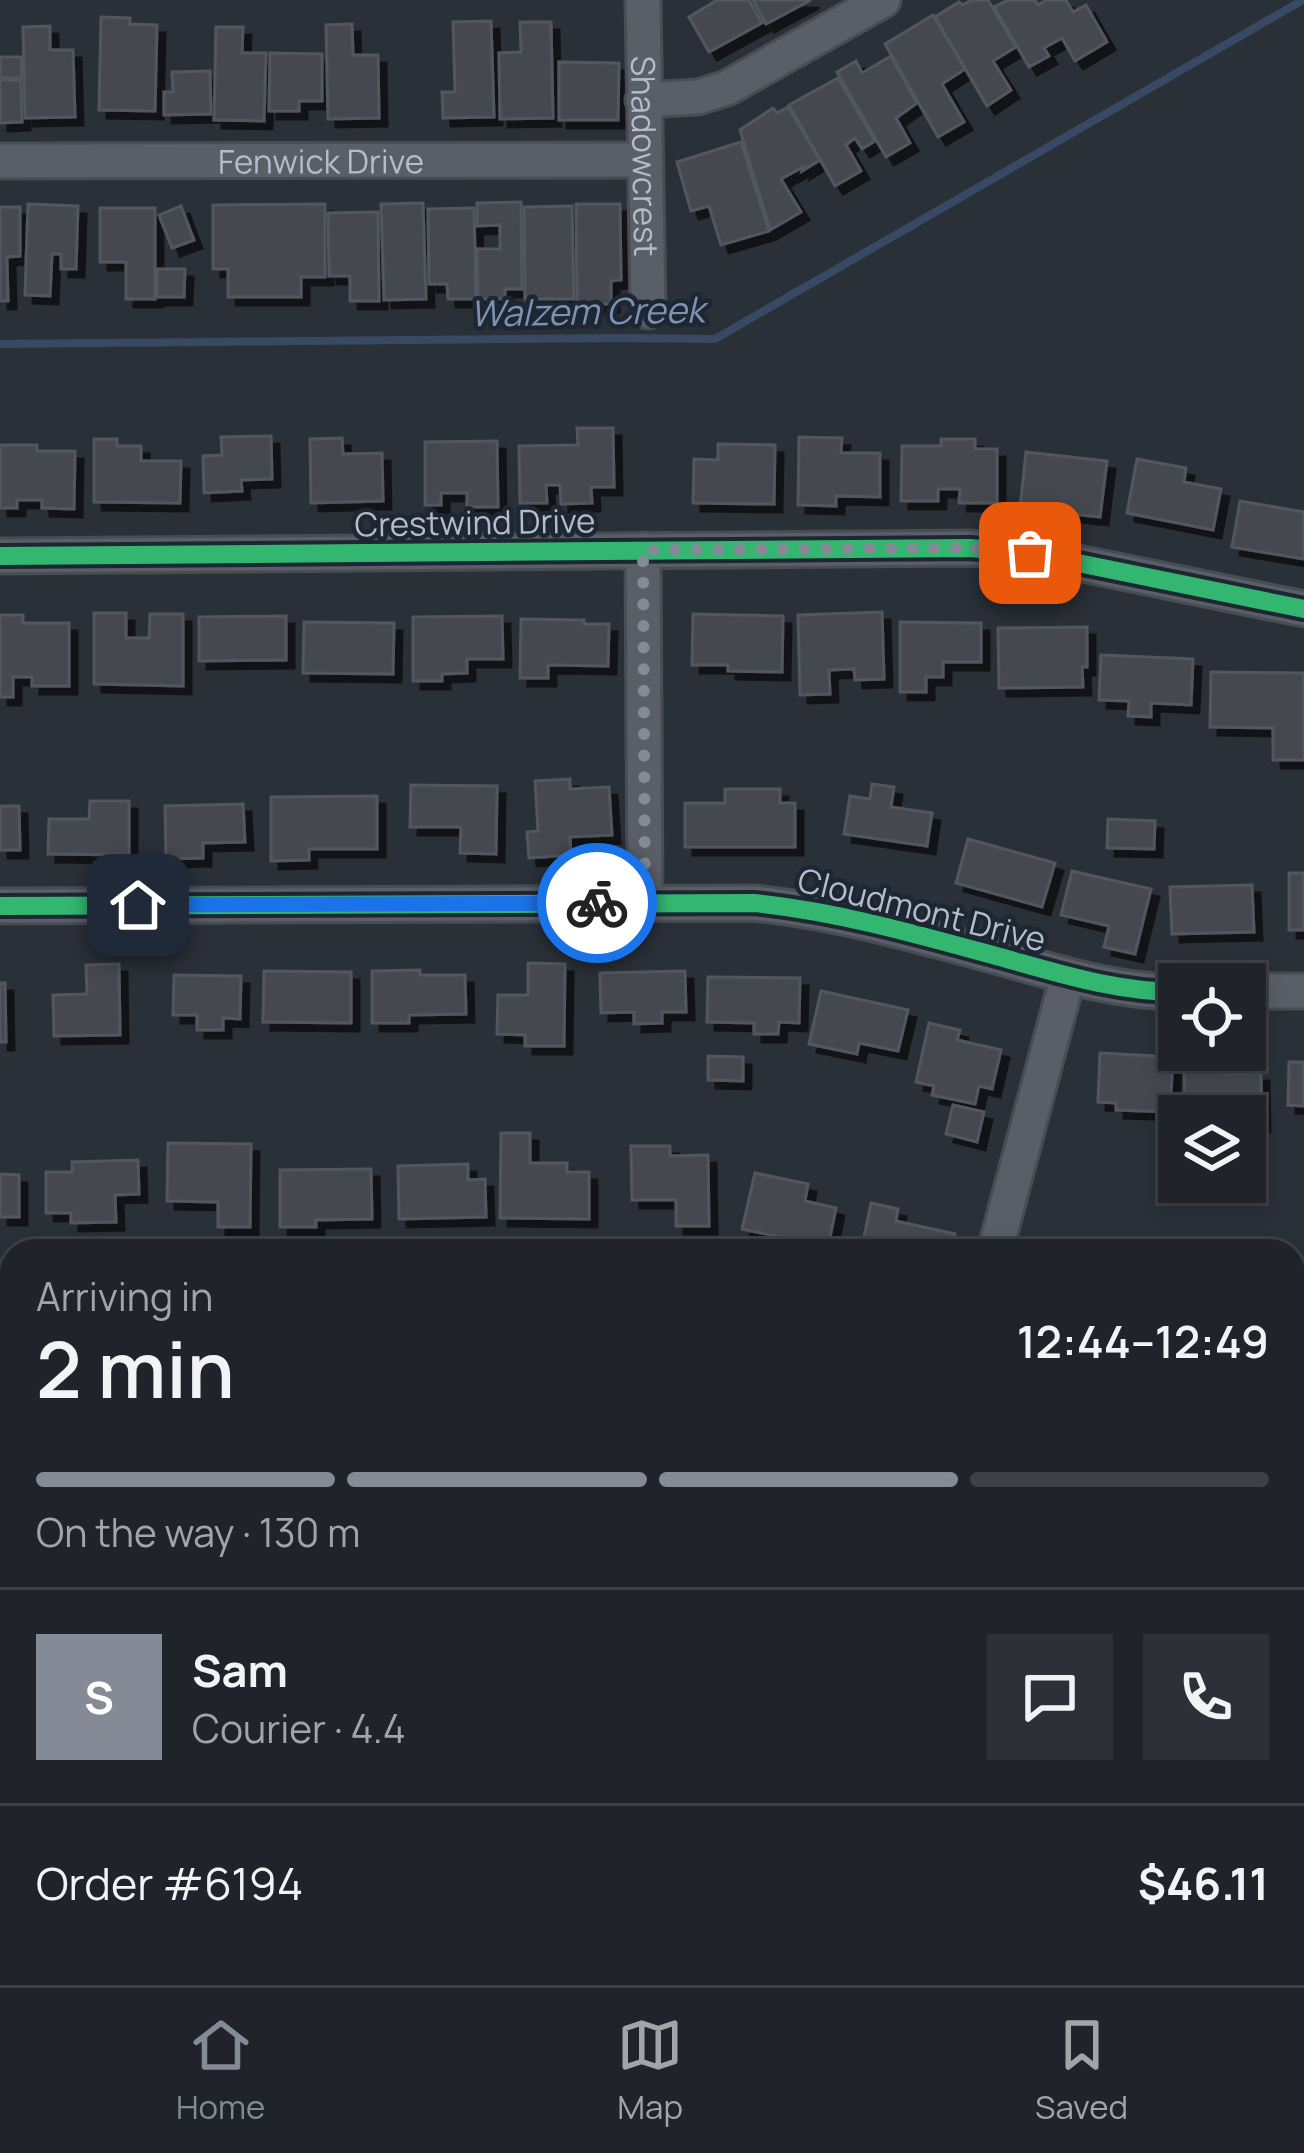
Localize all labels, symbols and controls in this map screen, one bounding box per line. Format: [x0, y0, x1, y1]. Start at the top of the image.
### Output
street label: Shadowcrest [621, 55, 670, 257]
street label: Fenwick Drive [218, 138, 424, 183]
water label: Walzem Creek [469, 284, 710, 338]
street label: Crestwind Drive [354, 497, 596, 547]
pin [979, 502, 1081, 604]
icon: bag [997, 520, 1063, 586]
courier [537, 843, 657, 963]
pin [87, 854, 189, 956]
street label: Cloudmont Drive [793, 856, 1051, 962]
icon: bike [564, 870, 630, 936]
icon: home [105, 872, 171, 938]
map controls [1158, 963, 1266, 1203]
button: locate [1158, 963, 1266, 1071]
button: layers [1158, 1095, 1266, 1203]
text: Arriving in [36, 1269, 213, 1323]
text: 12:44–12:49 [1017, 1310, 1269, 1372]
text: 2 min [36, 1315, 235, 1421]
text: On the way · 130 m [36, 1505, 360, 1559]
button: chat [987, 1634, 1113, 1760]
button: phone [1143, 1634, 1269, 1760]
text: Sam [192, 1639, 288, 1701]
text: S [84, 1666, 114, 1728]
text: Courier · 4.4 [192, 1701, 406, 1755]
text: Order #6194 [36, 1852, 303, 1914]
text: $46.11 [1138, 1852, 1269, 1914]
tab: Home [176, 2012, 265, 2129]
tab: Map [617, 2012, 683, 2129]
tab: Saved [1035, 2012, 1128, 2129]

